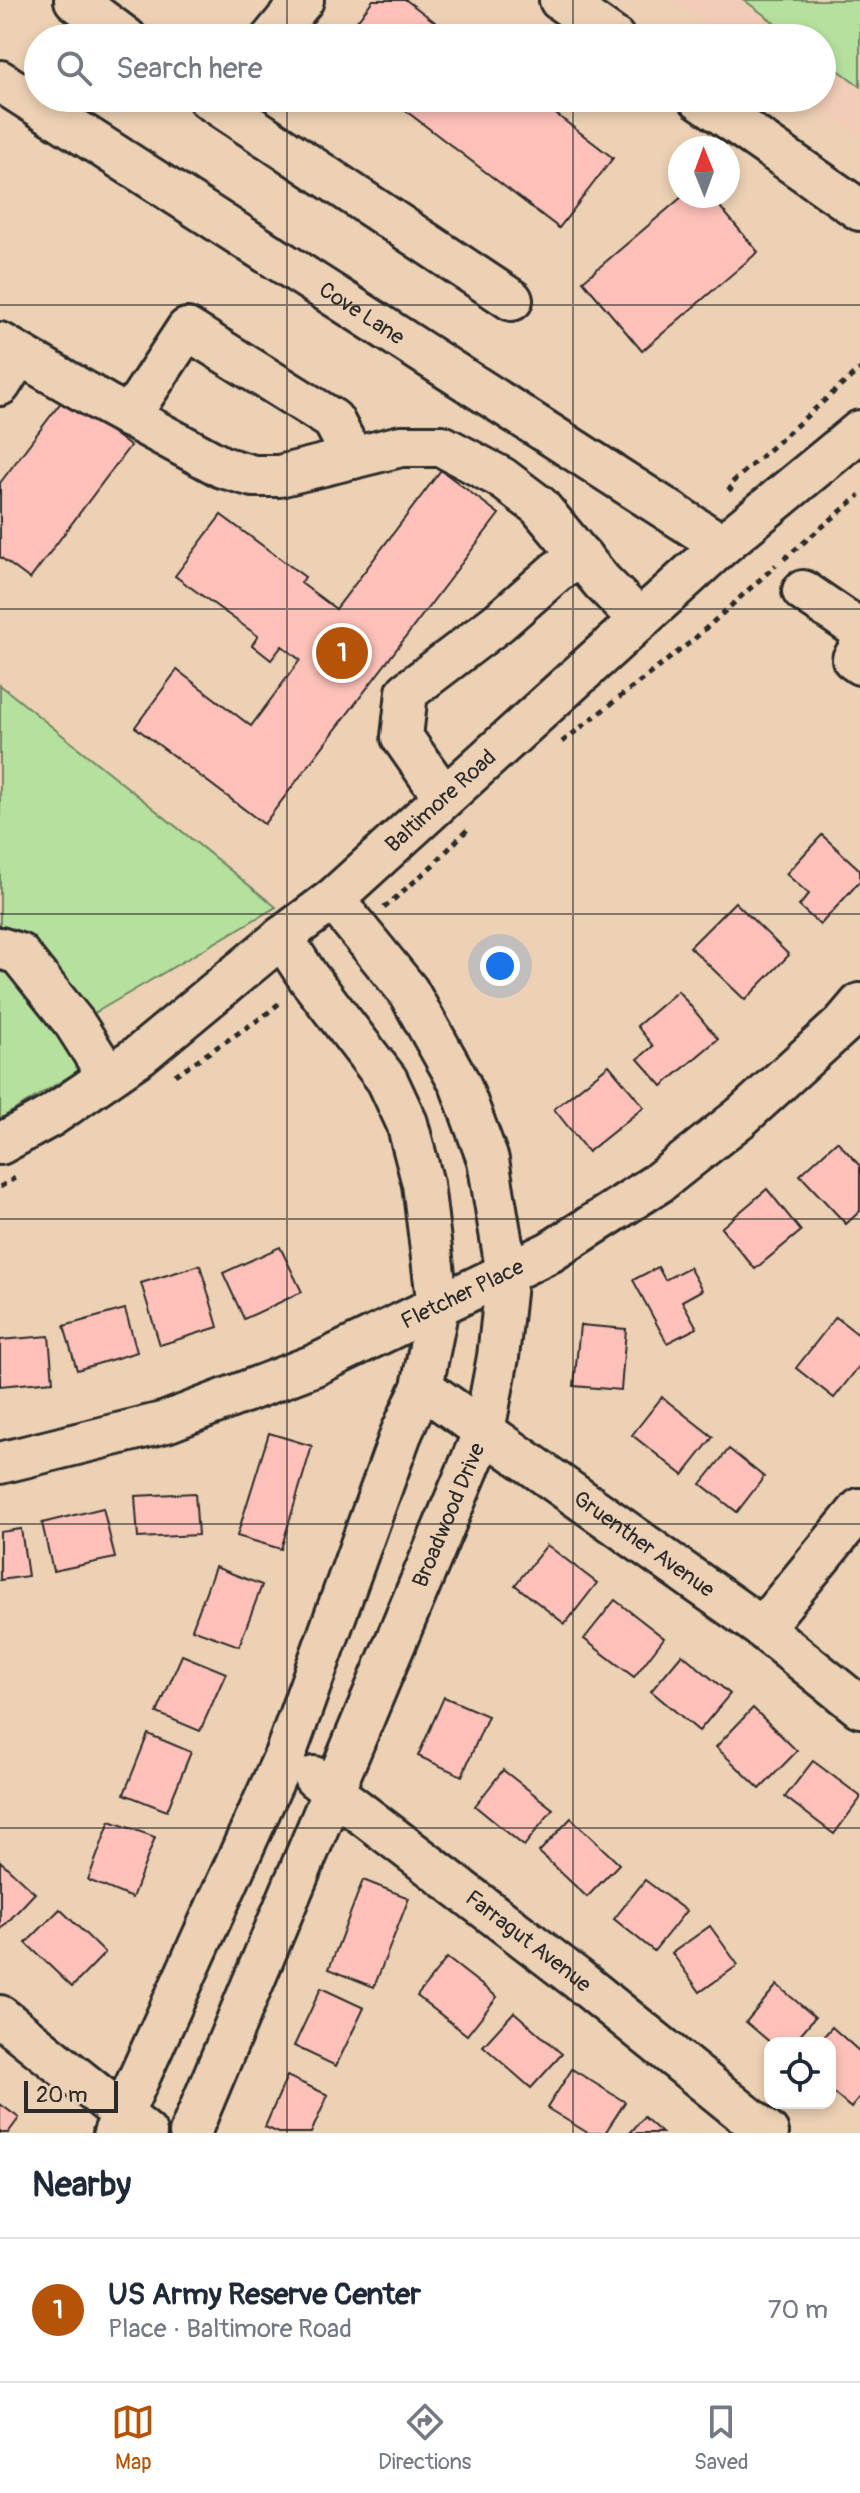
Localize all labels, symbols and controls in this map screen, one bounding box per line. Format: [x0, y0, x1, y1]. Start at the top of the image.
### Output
search box [24, 24, 836, 112]
icon: search [52, 46, 96, 90]
text: Search here [116, 50, 263, 87]
north arrow [668, 136, 740, 208]
street label: Cove Lane [314, 276, 410, 351]
pin: 1 [316, 623, 368, 683]
street label: Baltimore Road [379, 743, 502, 858]
your location [480, 946, 520, 986]
street label: Fletcher Place [396, 1253, 528, 1336]
street label: Broadwood Drive [406, 1439, 491, 1591]
street label: Gruenther Avenue [568, 1485, 720, 1604]
street label: Farragut Avenue [460, 1884, 597, 1999]
map controls [764, 2037, 836, 2109]
button: locate [764, 2037, 836, 2109]
scale bar [24, 2077, 118, 2113]
text: 20 m [36, 2081, 88, 2109]
text: Nearby [32, 2164, 131, 2207]
text: US Army Reserve Center [108, 2276, 421, 2313]
text: 1 [53, 2294, 63, 2326]
text: 70 m [768, 2294, 828, 2326]
text: Place · Baltimore Road [108, 2313, 352, 2345]
tab: Map [111, 2400, 155, 2476]
tab: Directions [378, 2400, 471, 2476]
tab: Saved [694, 2400, 749, 2476]

